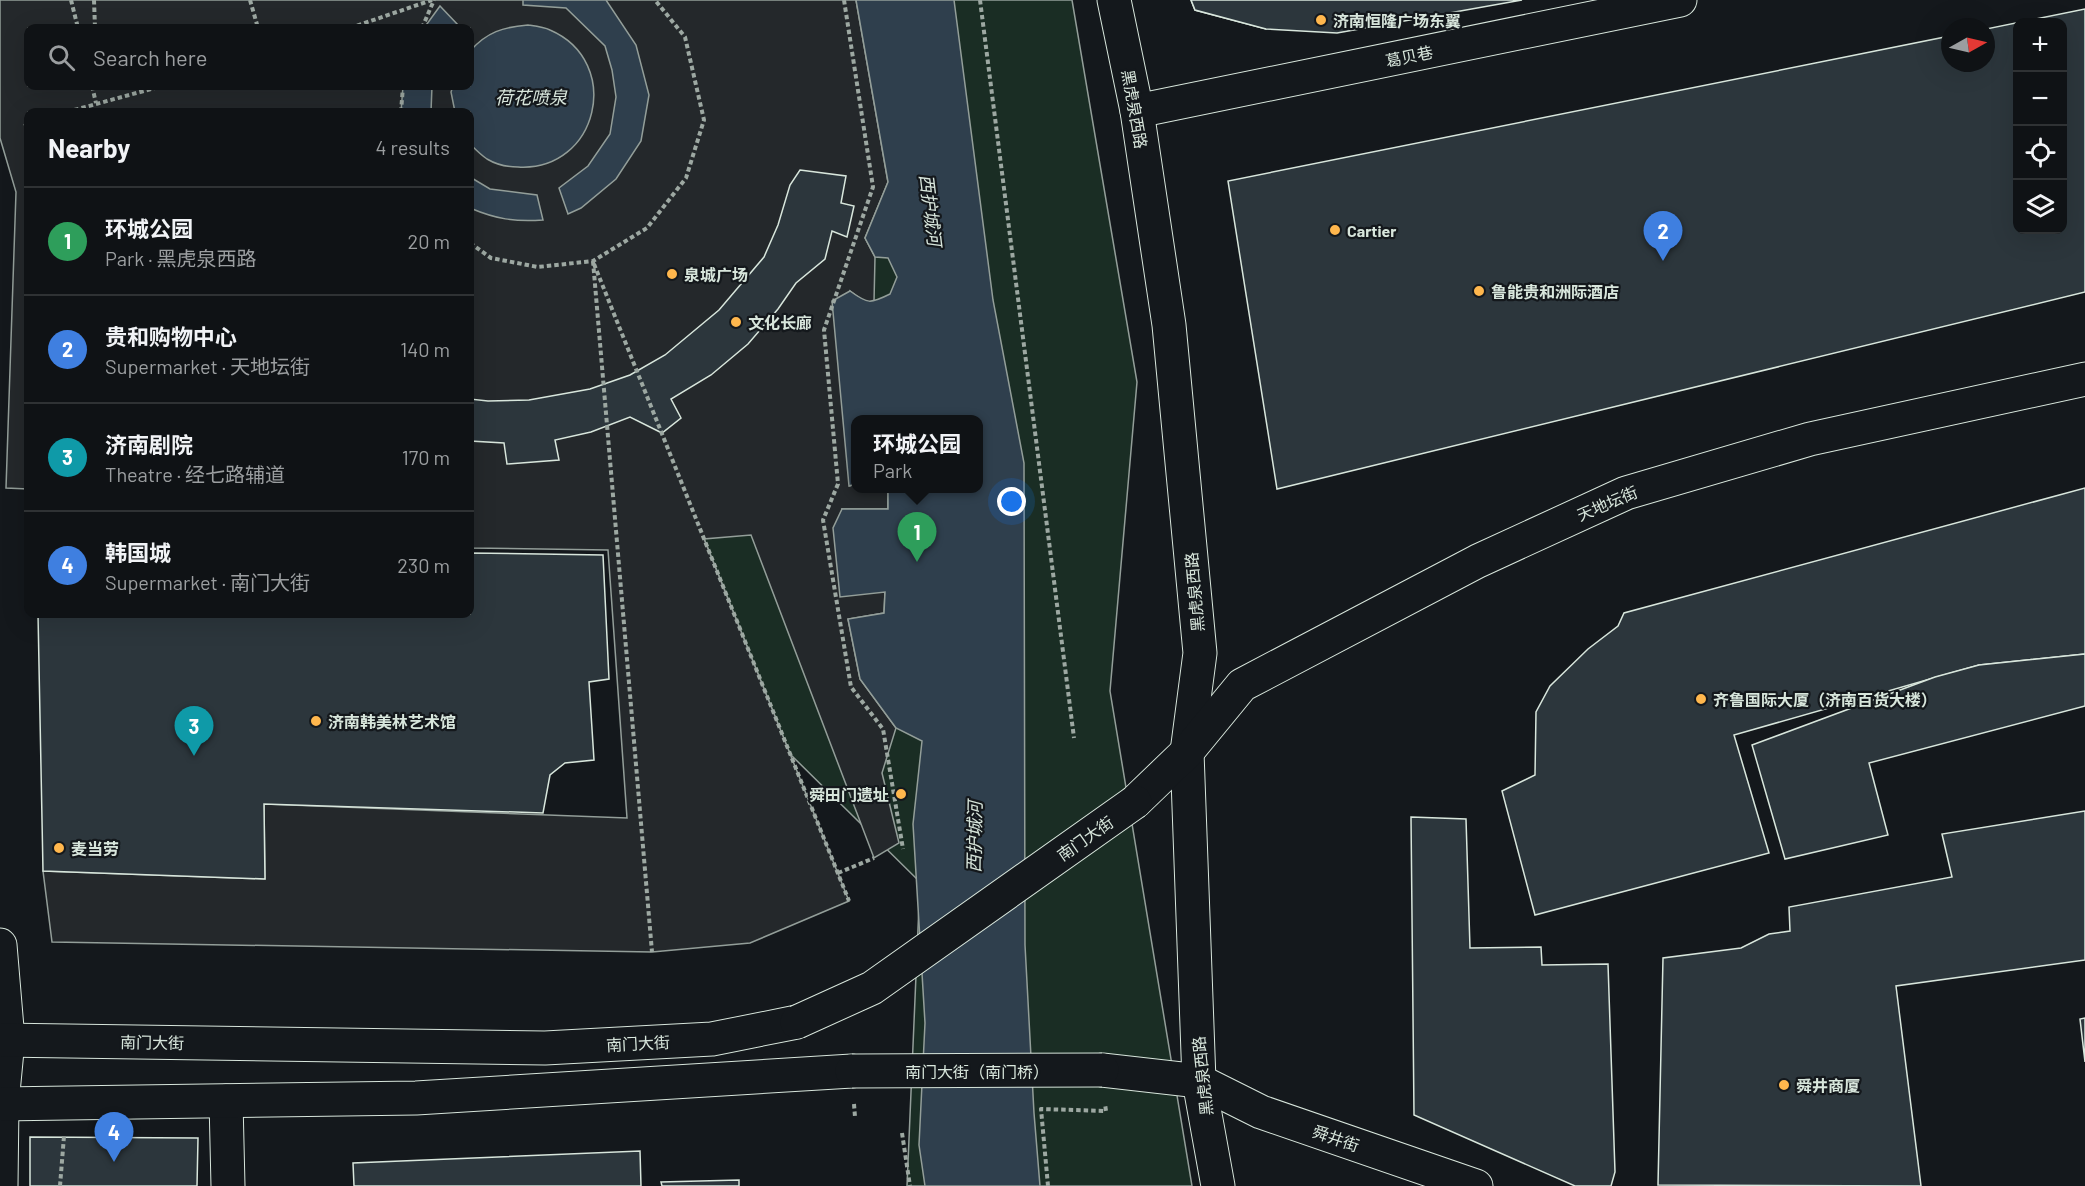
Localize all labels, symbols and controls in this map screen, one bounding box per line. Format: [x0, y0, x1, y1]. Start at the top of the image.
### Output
place label: 济南恒隆广场东翼 [1333, 11, 1461, 30]
marker: 济南恒隆广场东翼 [1314, 13, 1328, 27]
north arrow [1941, 18, 1995, 72]
map controls [2013, 18, 2067, 234]
button: + [2013, 18, 2067, 72]
search box [24, 24, 474, 90]
icon: search [45, 41, 78, 74]
street label: 葛贝巷 [1384, 42, 1434, 70]
text: Search here [93, 44, 207, 70]
street label: 黑虎泉西路 [1119, 68, 1151, 150]
button: − [2013, 72, 2067, 126]
water label: 荷花喷泉 [495, 86, 568, 108]
button: locate [2013, 126, 2067, 180]
text: Nearby [48, 132, 130, 163]
text: 4 results [375, 135, 450, 159]
water label: 西护城河 [916, 173, 947, 250]
button: layers [2013, 180, 2067, 234]
pin: 2 [1644, 212, 1682, 261]
text: 环城公园 [105, 215, 193, 241]
place label: Cartier [1347, 221, 1396, 240]
marker: Cartier [1328, 223, 1342, 237]
text: 1 [64, 229, 71, 253]
text: 20 m [407, 229, 450, 253]
text: Park · 黑虎泉西路 [105, 246, 257, 270]
place label: 泉城广场 [684, 265, 748, 284]
marker: 泉城广场 [665, 267, 679, 281]
place label: 鲁能贵和洲际酒店 [1491, 282, 1619, 301]
marker: 鲁能贵和洲际酒店 [1472, 284, 1486, 298]
place label: 文化长廊 [748, 313, 812, 332]
marker: 文化长廊 [729, 315, 743, 329]
text: 贵和购物中心 [105, 323, 237, 349]
text: 2 [62, 337, 73, 361]
text: 140 m [400, 337, 450, 361]
text: Supermarket · 天地坛街 [105, 354, 310, 378]
popup [851, 415, 983, 493]
text: 环城公园 [873, 430, 961, 456]
text: 济南剧院 [105, 431, 193, 457]
text: 3 [62, 445, 73, 469]
text: 170 m [402, 445, 450, 469]
text: Park [873, 458, 912, 482]
text: Theatre · 经七路辅道 [105, 462, 285, 486]
street label: 天地坛街 [1574, 482, 1640, 524]
your location [997, 487, 1026, 516]
pin: 1 [898, 512, 936, 562]
text: 韩国城 [105, 539, 171, 565]
street label: 黑虎泉西路 [1181, 551, 1207, 633]
text: 4 [61, 553, 74, 577]
text: 230 m [397, 553, 450, 577]
text: Supermarket · 南门大街 [105, 570, 310, 594]
place label: 齐鲁国际大厦（济南百货大楼） [1713, 690, 1937, 709]
marker: 齐鲁国际大厦（济南百货大楼） [1694, 692, 1708, 706]
pin: 3 [174, 706, 214, 756]
place label: 济南韩美林艺术馆 [328, 712, 456, 731]
marker: 济南韩美林艺术馆 [309, 714, 323, 728]
place label: 舜田门遗址 [809, 785, 889, 804]
marker: 舜田门遗址 [894, 787, 908, 801]
water label: 西护城河 [962, 798, 986, 873]
street label: 南门大街 [1053, 812, 1117, 864]
place label: 麦当劳 [71, 839, 119, 858]
marker: 麦当劳 [52, 841, 66, 855]
street label: 南门大街 [120, 1032, 184, 1052]
street label: 南门大街 [606, 1032, 670, 1054]
street label: 黑虎泉西路 [1188, 1035, 1216, 1117]
street label: 南门大街（南门桥） [905, 1062, 1049, 1081]
place label: 舜井商厦 [1796, 1076, 1860, 1095]
marker: 舜井商厦 [1777, 1078, 1791, 1092]
pin: 4 [94, 1112, 134, 1162]
street label: 舜井街 [1310, 1121, 1362, 1155]

